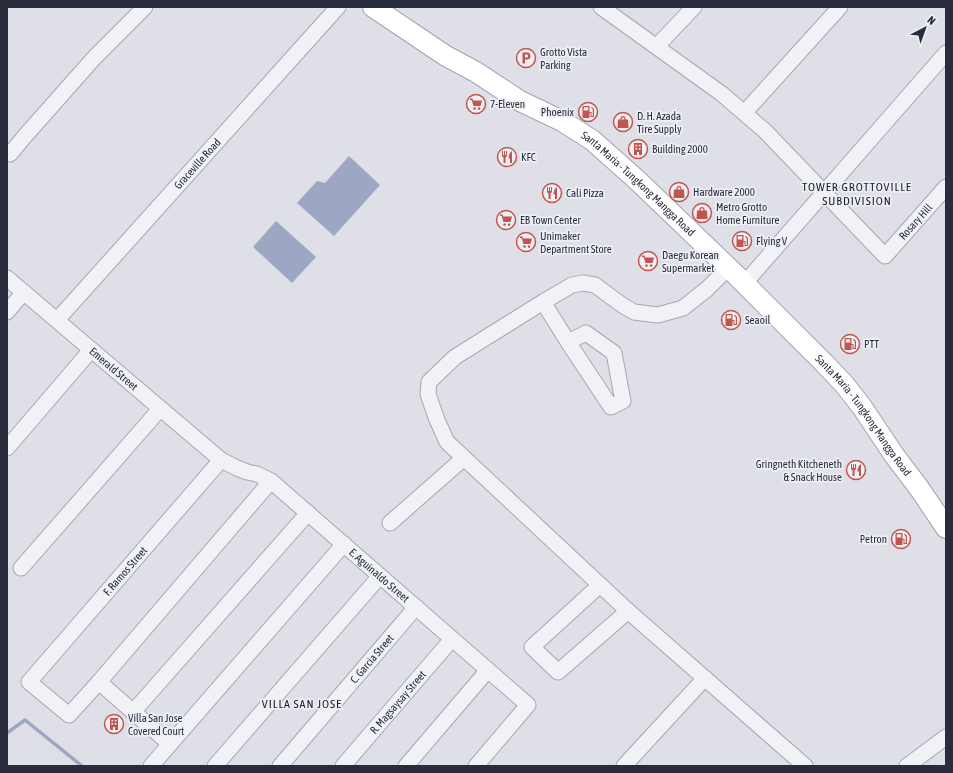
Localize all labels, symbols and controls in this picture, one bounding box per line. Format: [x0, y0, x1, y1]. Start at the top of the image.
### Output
north arrow [905, 8, 945, 48]
text: N [925, 14, 938, 27]
place label: Grotto Vista Parking [540, 46, 587, 71]
parking icon: Grotto Vista Parking [515, 47, 537, 69]
supermarket icon: 7-Eleven [465, 93, 487, 115]
place label: 7-Eleven [490, 98, 525, 110]
fuel station icon: Phoenix [577, 101, 599, 123]
place label: Phoenix [541, 106, 575, 118]
place label: D. H. Azada Tire Supply [637, 110, 682, 135]
shop icon: D. H. Azada Tire Supply [612, 111, 634, 133]
street label: Santa Maria - Tungkong Mangga Road [579, 129, 697, 238]
street label: Graceville Road [172, 136, 223, 191]
building icon: Building 2000 [627, 138, 649, 160]
place label: Building 2000 [652, 143, 708, 155]
restaurant icon: KFC [496, 146, 518, 168]
place label: KFC [521, 151, 536, 163]
district label: TOWER GROTTOVILLE SUBDIVISION [802, 180, 912, 208]
shop icon: Hardware 2000 [668, 181, 690, 203]
restaurant icon: Cali Pizza [541, 182, 563, 204]
place label: Hardware 2000 [693, 186, 755, 198]
place label: Cali Pizza [566, 187, 604, 199]
place label: Metro Grotto Home Furniture [716, 201, 779, 226]
street label: Rosary Hill [896, 201, 934, 242]
shop icon: Metro Grotto Home Furniture [691, 202, 713, 224]
supermarket icon: EB Town Center [495, 209, 517, 231]
place label: EB Town Center [520, 214, 581, 226]
place label: Unimaker Department Store [540, 230, 612, 255]
fuel station icon: Flying V [731, 230, 753, 252]
supermarket icon: Unimaker Department Store [515, 231, 537, 253]
place label: Flying V [756, 235, 788, 247]
place label: Daegu Korean Supermarket [662, 249, 719, 274]
supermarket icon: Daegu Korean Supermarket [637, 250, 659, 272]
fuel station icon: Seaoil [720, 309, 742, 331]
place label: Seaoil [745, 314, 770, 326]
fuel station icon: PTT [839, 333, 861, 355]
place label: PTT [864, 338, 879, 350]
street label: Emerald Street [87, 345, 140, 393]
street label: Santa Maria - Tungkong Mangga Road [813, 352, 914, 478]
place label: Gringneth Kitcheneth & Snack House [756, 458, 842, 483]
restaurant icon: Gringneth Kitcheneth & Snack House [845, 459, 867, 481]
fuel station icon: Petron [890, 528, 912, 550]
place label: Petron [860, 533, 887, 545]
street label: F. Ramos Street [101, 544, 149, 598]
street label: E. Aguinaldo Street [347, 546, 412, 605]
street label: C. Garcia Street [348, 632, 396, 686]
street label: R. Magsaysay Street [367, 668, 428, 736]
district label: VILLA SAN JOSE [262, 697, 342, 711]
place label: Villa San Jose Covered Court [128, 712, 184, 737]
building icon: Villa San Jose Covered Court [103, 713, 125, 735]

